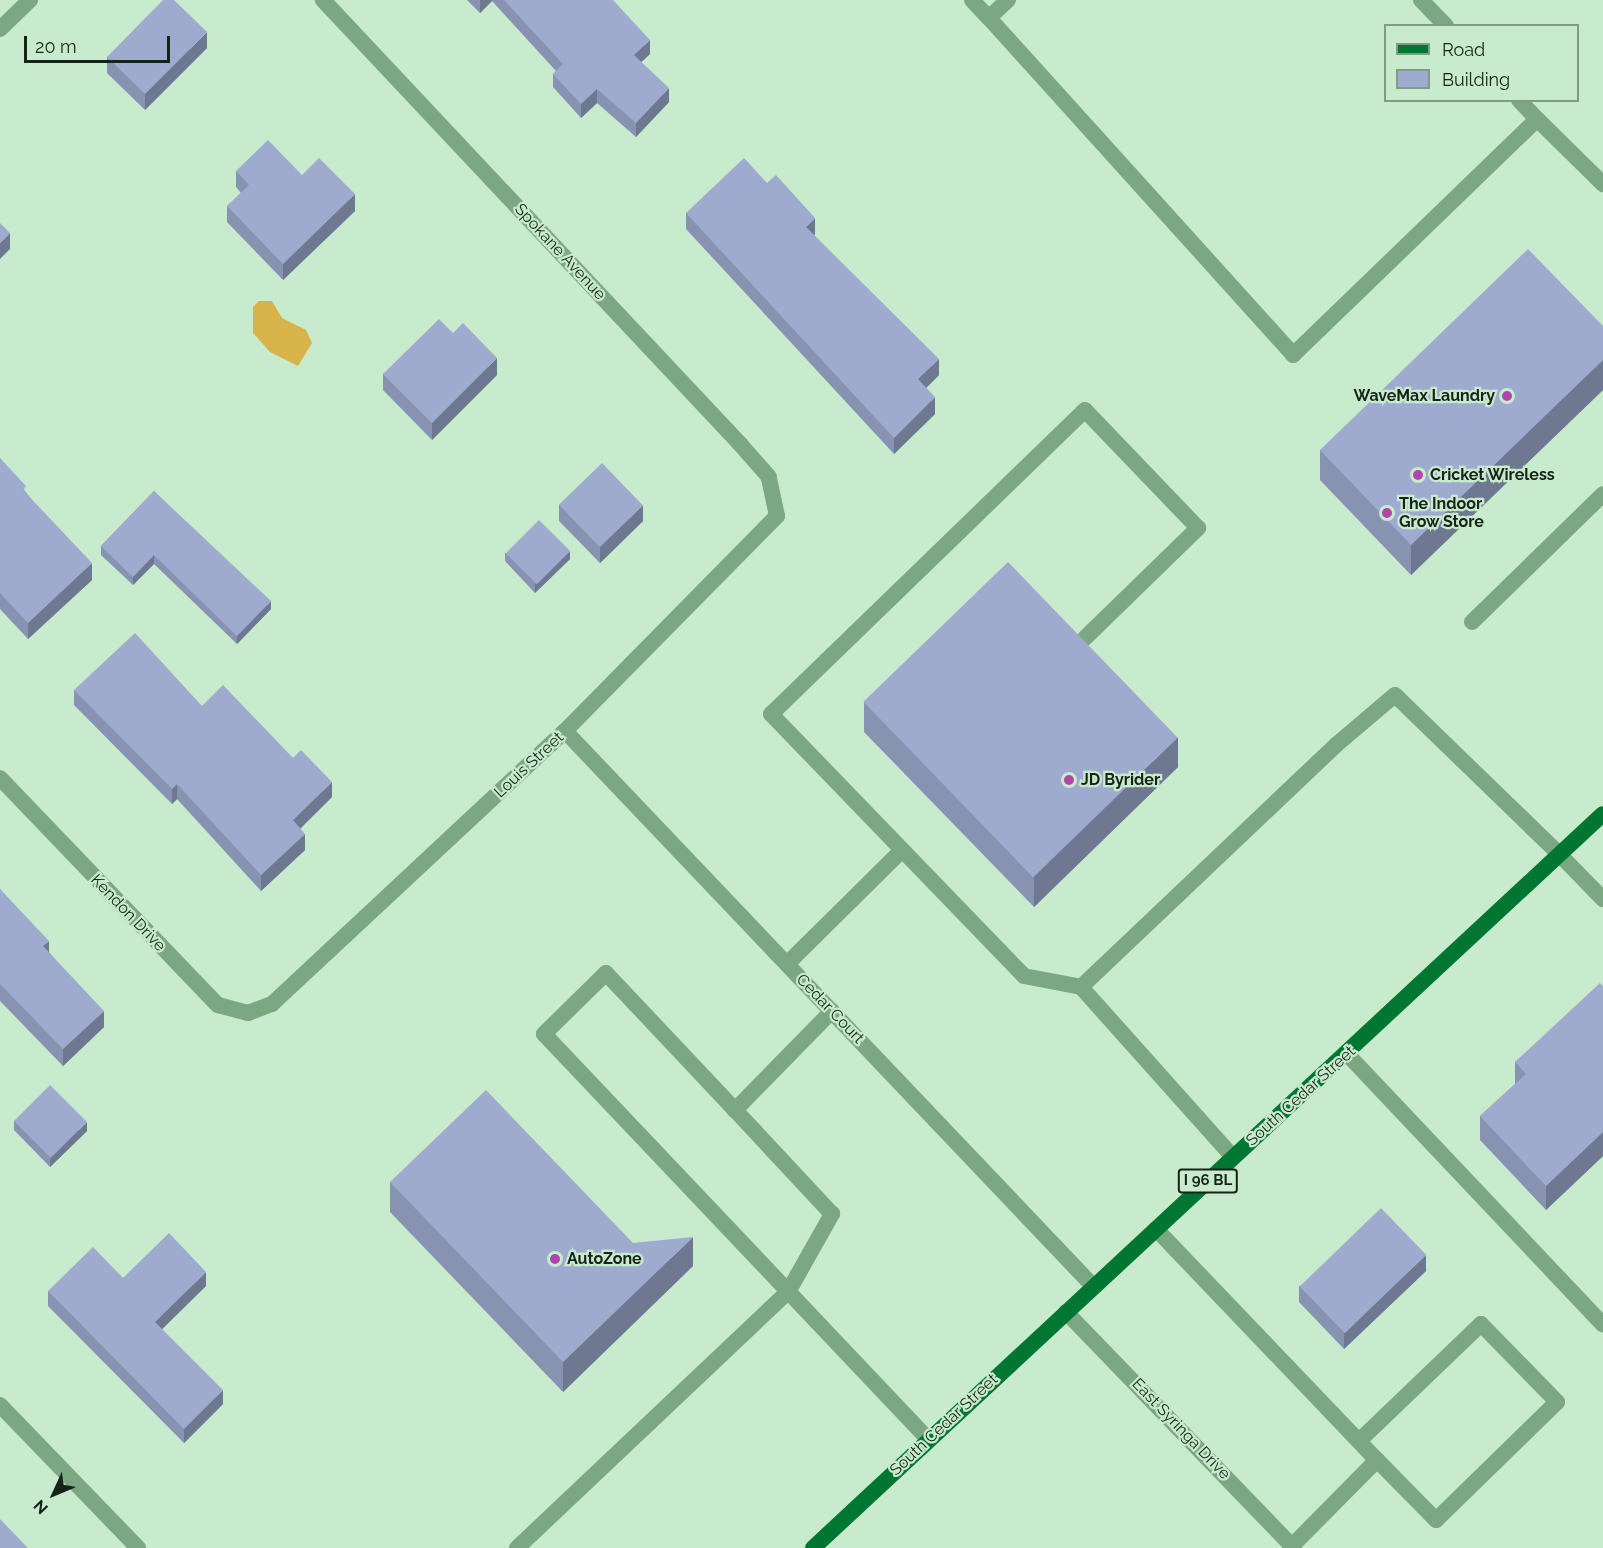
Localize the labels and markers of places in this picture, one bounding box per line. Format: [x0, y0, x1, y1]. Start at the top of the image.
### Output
place label: WaveMax Laundry [1354, 386, 1495, 406]
marker: WaveMax Laundry [1500, 389, 1514, 403]
place label: Cricket Wireless [1430, 465, 1555, 485]
marker: Cricket Wireless [1411, 468, 1425, 482]
place label: The Indoor Grow Store [1399, 494, 1484, 532]
marker: The Indoor Grow Store [1380, 506, 1394, 520]
place label: JD Byrider [1081, 770, 1160, 790]
marker: JD Byrider [1062, 773, 1076, 787]
place label: AutoZone [567, 1249, 642, 1269]
marker: AutoZone [548, 1252, 562, 1266]

